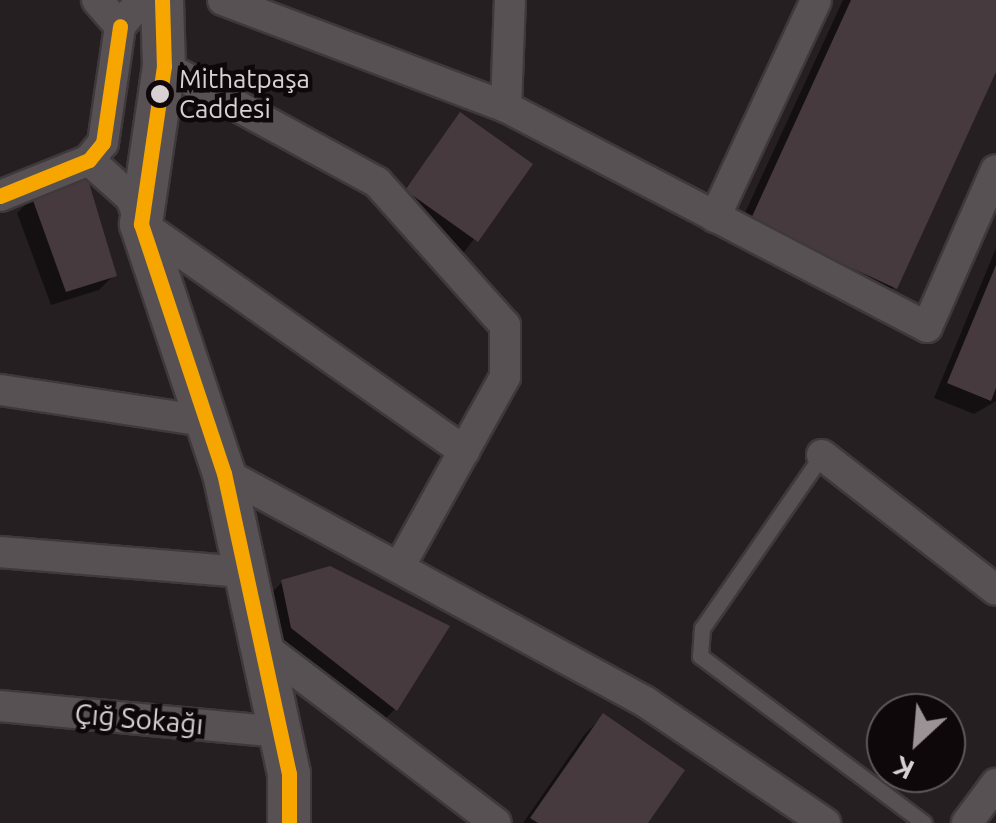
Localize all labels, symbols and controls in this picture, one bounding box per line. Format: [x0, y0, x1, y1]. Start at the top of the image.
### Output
place label: Mithatpaşa Caddesi [179, 63, 310, 124]
marker: Mithatpaşa Caddesi [150, 84, 170, 104]
north arrow [866, 693, 966, 793]
street label: Çığ Sokağı [73, 697, 205, 741]
text: K [888, 751, 919, 787]

